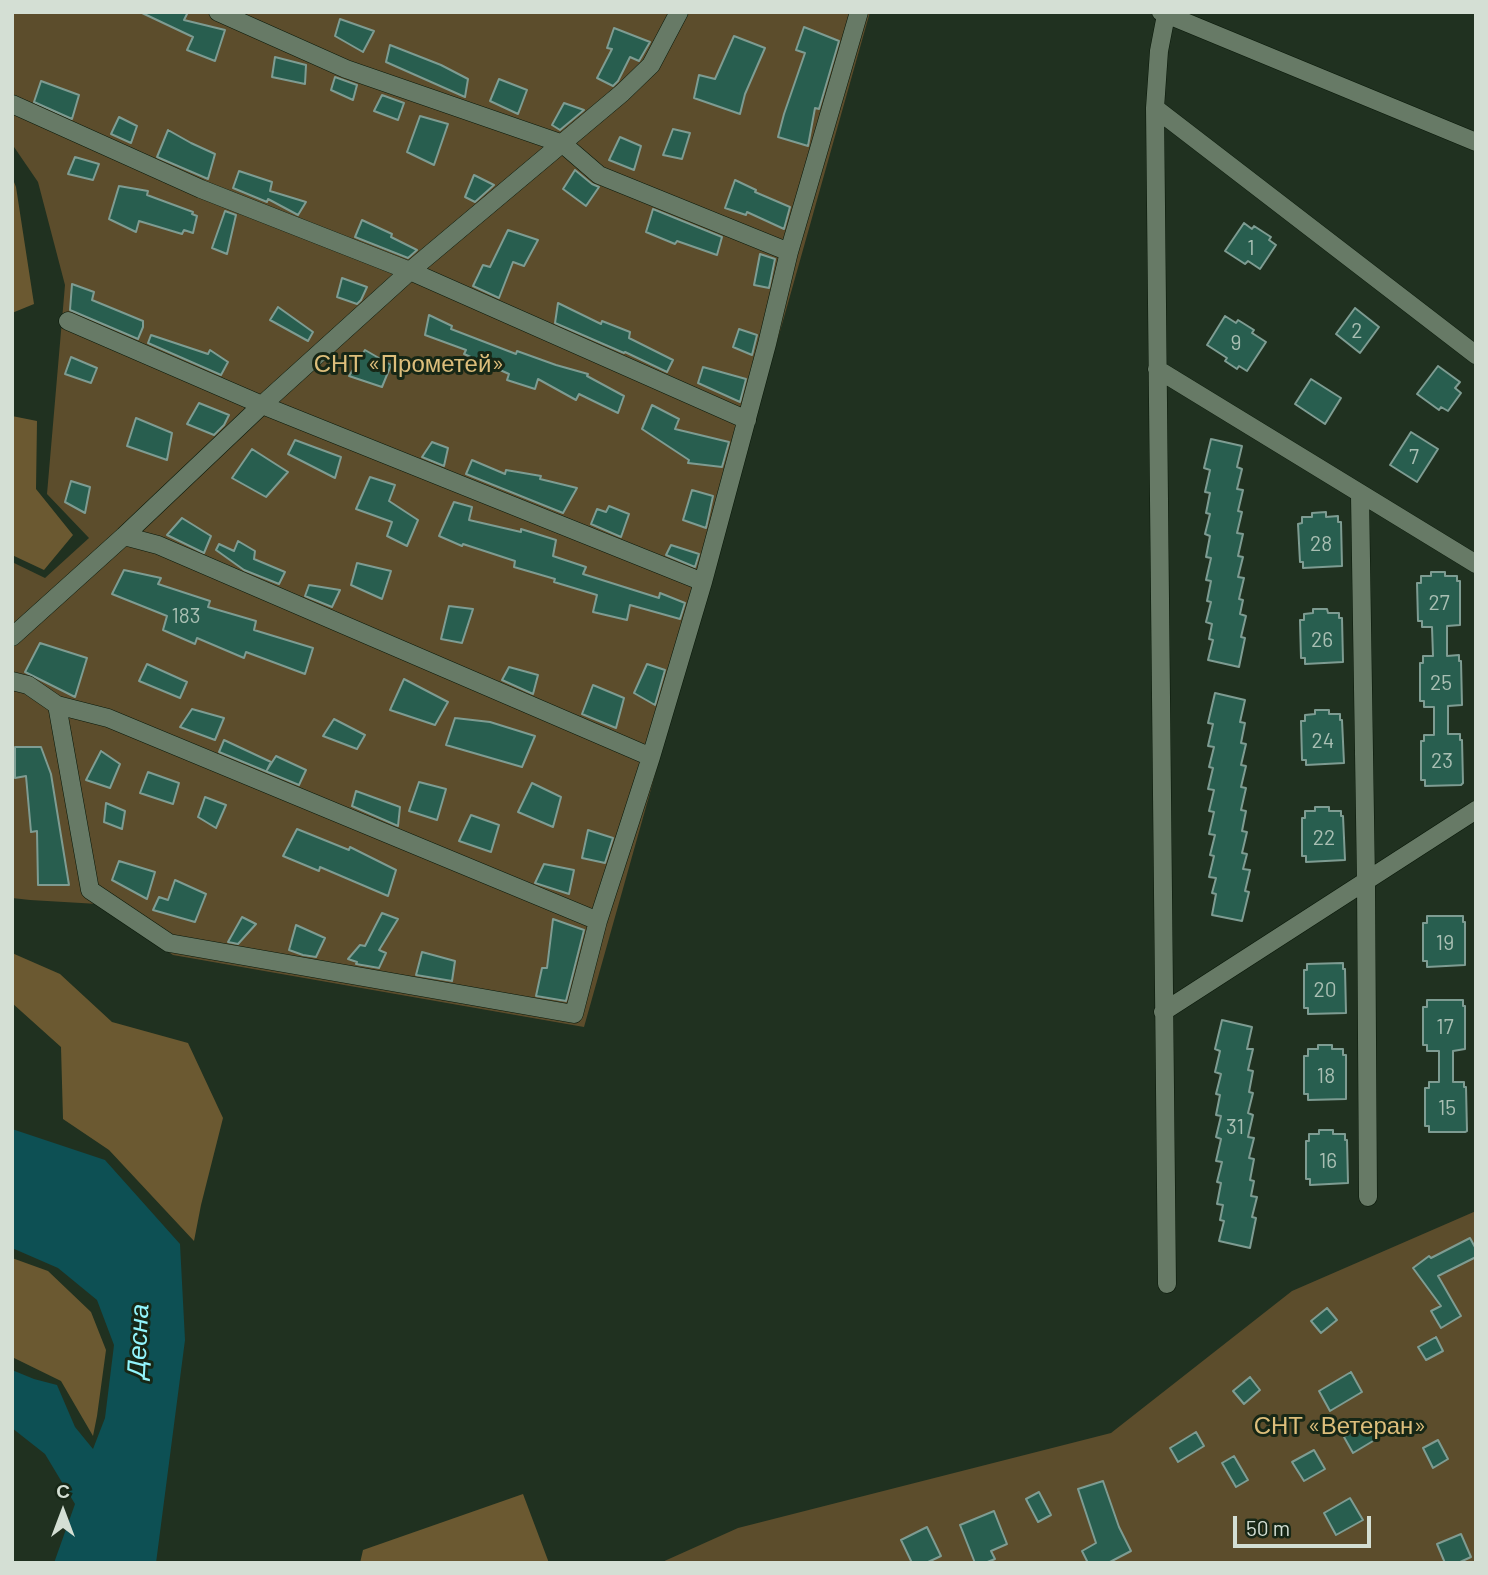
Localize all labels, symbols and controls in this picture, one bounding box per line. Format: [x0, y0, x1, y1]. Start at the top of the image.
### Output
house number: 1 [1247, 235, 1255, 261]
house number: 2 [1351, 318, 1363, 344]
house number: 9 [1231, 330, 1241, 356]
park label: СНТ «Прометей» [314, 350, 504, 378]
house number: 7 [1409, 444, 1419, 470]
house number: 28 [1310, 531, 1332, 557]
house number: 27 [1428, 590, 1450, 616]
house number: 183 [171, 603, 201, 629]
house number: 26 [1311, 627, 1333, 653]
house number: 25 [1430, 670, 1452, 696]
house number: 24 [1312, 728, 1334, 754]
house number: 23 [1431, 748, 1453, 774]
house number: 22 [1313, 825, 1335, 851]
house number: 19 [1436, 930, 1454, 956]
house number: 20 [1313, 977, 1337, 1003]
house number: 17 [1436, 1014, 1454, 1040]
house number: 18 [1317, 1063, 1335, 1089]
house number: 15 [1438, 1095, 1456, 1121]
house number: 31 [1226, 1114, 1244, 1140]
house number: 16 [1319, 1148, 1337, 1174]
water label: Десна [120, 1303, 156, 1379]
park label: СНТ «Ветеран» [1254, 1412, 1426, 1440]
north arrow [28, 1477, 98, 1547]
text: С [56, 1479, 70, 1502]
scale bar [1236, 1502, 1374, 1546]
text: 50 m [1246, 1515, 1290, 1540]

